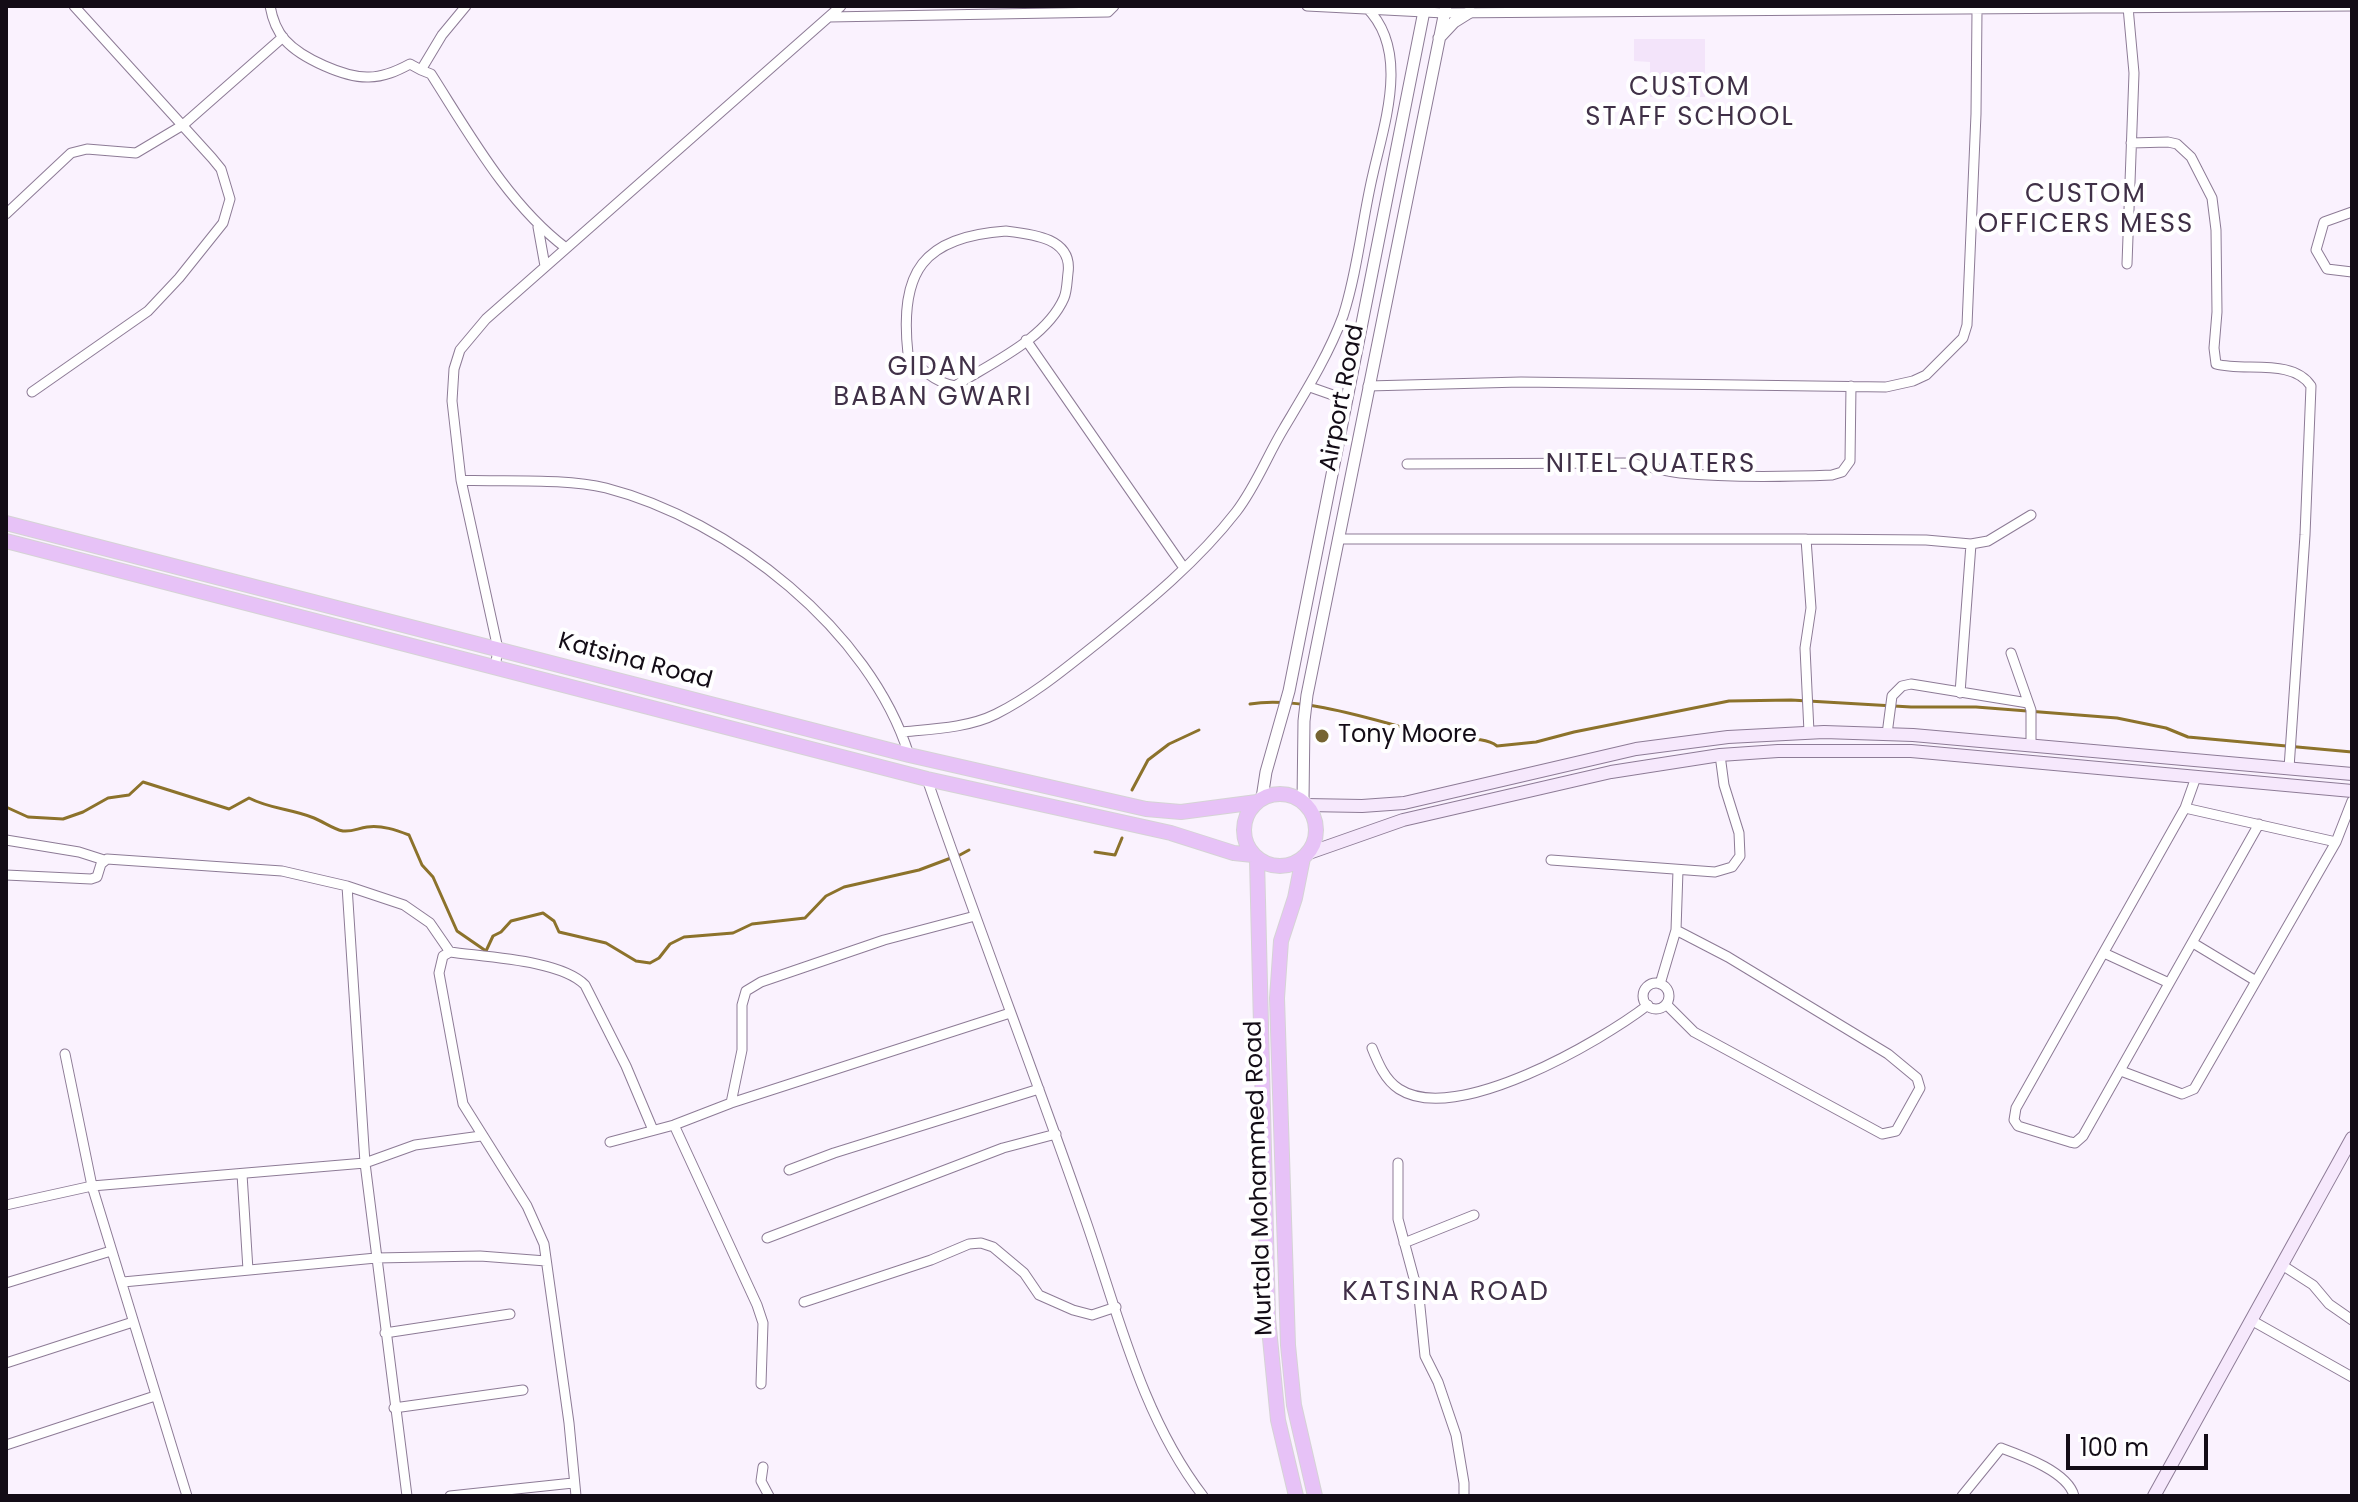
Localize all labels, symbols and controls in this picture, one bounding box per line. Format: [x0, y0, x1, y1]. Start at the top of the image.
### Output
district label: CUSTOM STAFF SCHOOL [1585, 72, 1795, 134]
district label: CUSTOM OFFICERS MESS [1978, 179, 2194, 240]
street label: Airport Road [1315, 322, 1371, 474]
district label: GIDAN BABAN GWARI [833, 352, 1033, 414]
district label: NITEL QUATERS [1546, 449, 1756, 481]
street label: Katsina Road [555, 628, 715, 696]
place label: Tony Moore [1338, 722, 1477, 750]
marker: Tony Moore [1313, 727, 1331, 745]
street label: Murtala Mohammed Road [1240, 1020, 1280, 1336]
district label: KATSINA ROAD [1342, 1277, 1550, 1309]
scale bar [2070, 1418, 2212, 1468]
text: 100 m [2080, 1431, 2149, 1464]

